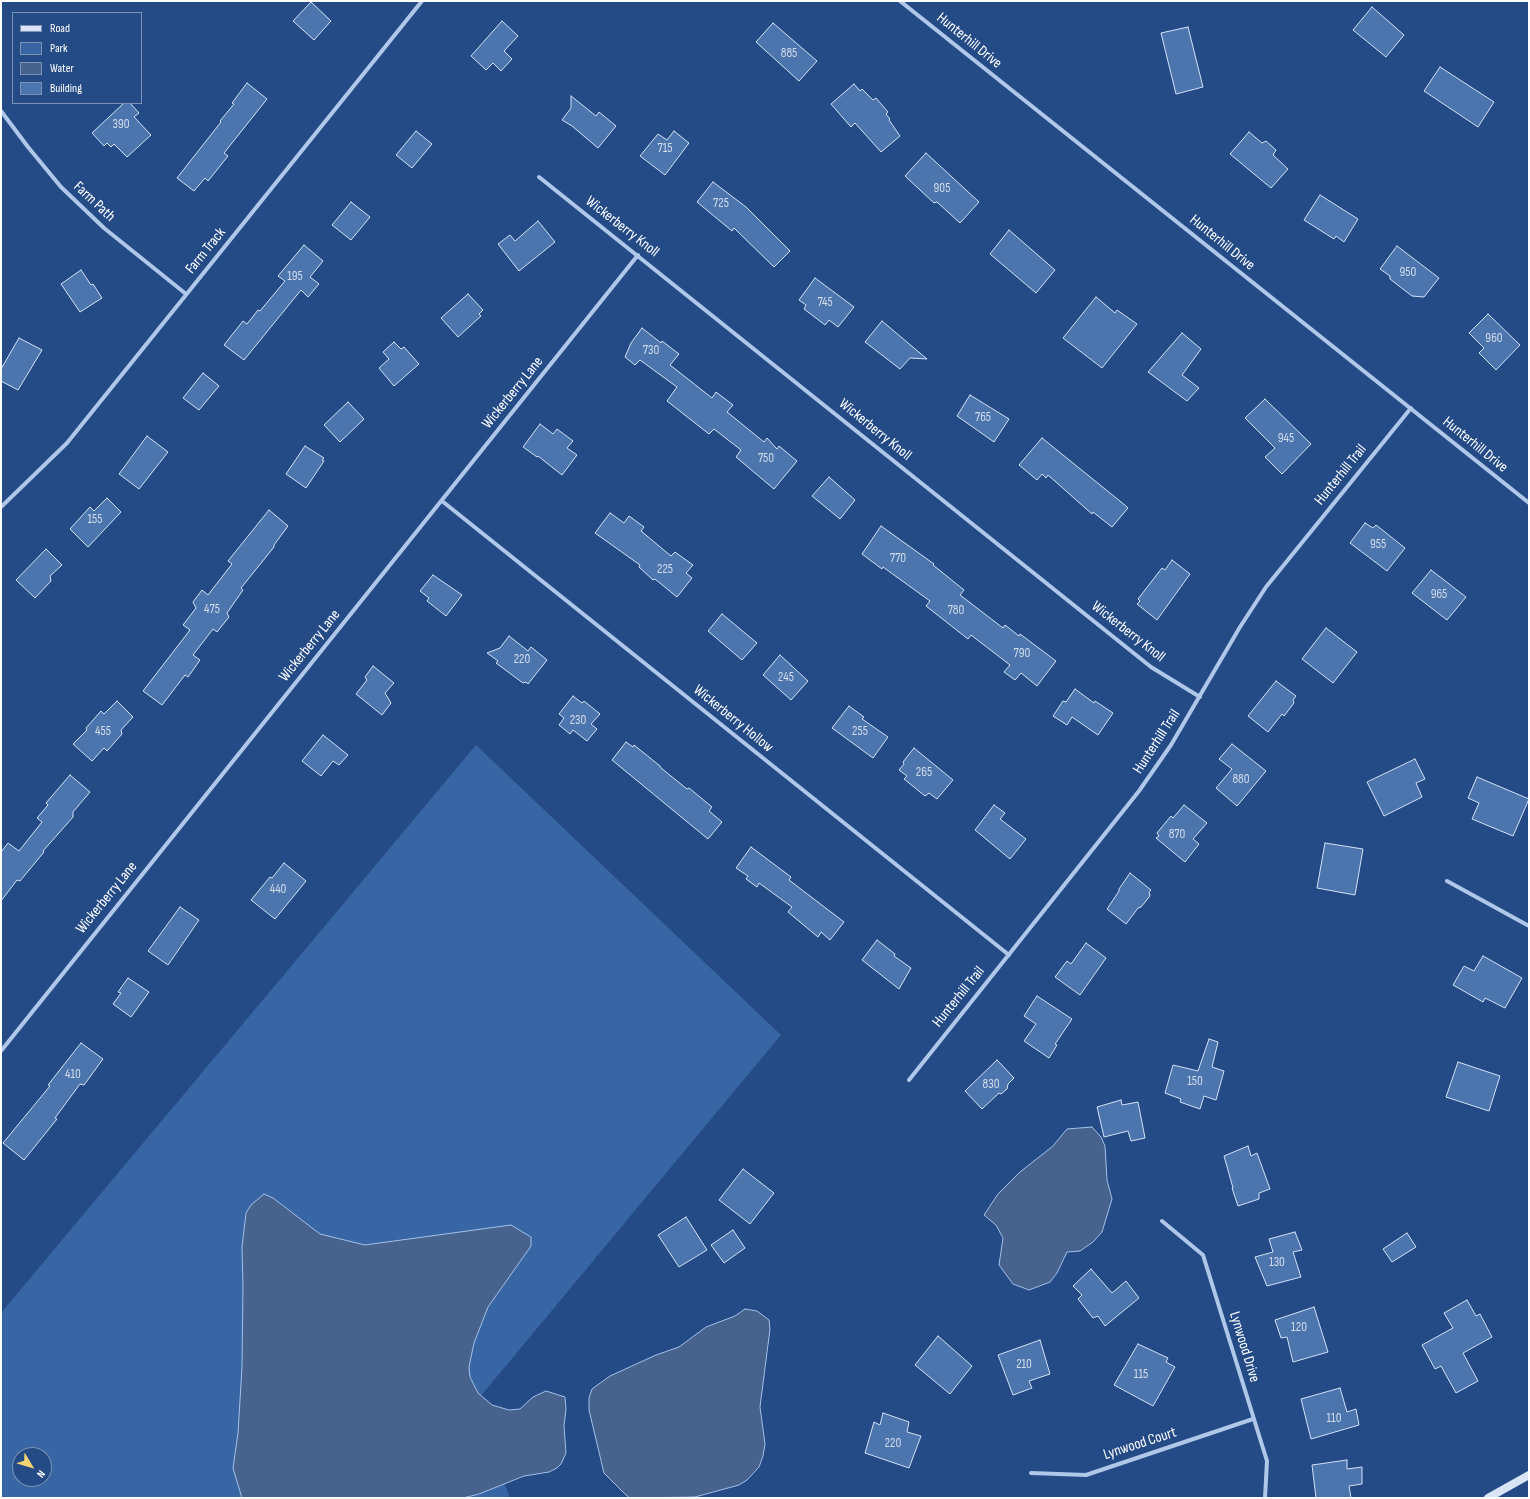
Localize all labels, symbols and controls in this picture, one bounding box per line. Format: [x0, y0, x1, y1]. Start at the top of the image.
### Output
street label: Hunterhill Drive [933, 9, 1005, 73]
legend [12, 12, 142, 104]
text: Road [50, 21, 70, 36]
text: Park [50, 41, 68, 56]
house number: 885 [781, 46, 797, 62]
text: Water [50, 61, 74, 76]
text: Building [50, 81, 82, 96]
house number: 390 [112, 117, 130, 133]
house number: 715 [657, 141, 673, 157]
street label: Farm Path [69, 178, 119, 226]
house number: 905 [934, 181, 950, 197]
street label: Wickerberry Knoll [582, 193, 662, 261]
house number: 725 [713, 196, 729, 212]
street label: Hunterhill Drive [1186, 211, 1258, 275]
street label: Farm Track [182, 224, 230, 278]
house number: 950 [1400, 265, 1416, 281]
house number: 195 [287, 269, 303, 285]
house number: 745 [817, 295, 833, 311]
house number: 960 [1485, 331, 1503, 347]
house number: 730 [643, 343, 659, 359]
street label: Wickerberry Lane [479, 353, 547, 433]
street label: Wickerberry Knoll [835, 395, 915, 465]
house number: 765 [975, 410, 991, 426]
street label: Hunterhill Drive [1439, 413, 1511, 477]
house number: 945 [1278, 431, 1294, 447]
street label: Hunterhill Trail [1311, 441, 1371, 509]
house number: 750 [758, 451, 774, 467]
house number: 155 [88, 512, 102, 528]
house number: 955 [1370, 537, 1386, 553]
house number: 770 [890, 551, 906, 567]
house number: 225 [657, 562, 673, 578]
house number: 965 [1431, 587, 1447, 603]
street label: Wickerberry Knoll [1088, 598, 1168, 666]
house number: 475 [204, 602, 220, 618]
house number: 780 [948, 603, 964, 619]
street label: Wickerberry Lane [276, 606, 344, 686]
house number: 790 [1014, 646, 1030, 662]
house number: 220 [514, 652, 530, 668]
house number: 245 [778, 670, 794, 686]
street label: Wickerberry Hollow [689, 681, 777, 757]
street label: Hunterhill Trail [1130, 707, 1184, 777]
house number: 230 [570, 713, 586, 729]
house number: 455 [95, 724, 111, 740]
house number: 255 [852, 724, 868, 740]
house number: 265 [916, 765, 932, 781]
house number: 880 [1232, 772, 1250, 788]
house number: 870 [1169, 827, 1185, 843]
street label: Wickerberry Lane [73, 858, 141, 938]
house number: 440 [270, 882, 286, 898]
street label: Hunterhill Trail [929, 963, 989, 1031]
house number: 410 [65, 1067, 81, 1083]
house number: 150 [1187, 1074, 1203, 1090]
house number: 830 [983, 1077, 999, 1093]
house number: 130 [1269, 1255, 1285, 1271]
street label: Lynwood Drive [1225, 1309, 1263, 1385]
house number: 120 [1291, 1320, 1307, 1336]
house number: 210 [1016, 1357, 1032, 1373]
house number: 115 [1134, 1367, 1148, 1383]
house number: 110 [1327, 1411, 1341, 1427]
street label: Lynwood Court [1101, 1424, 1179, 1464]
house number: 220 [885, 1436, 901, 1452]
north arrow [12, 1447, 52, 1487]
text: N [34, 1468, 48, 1480]

